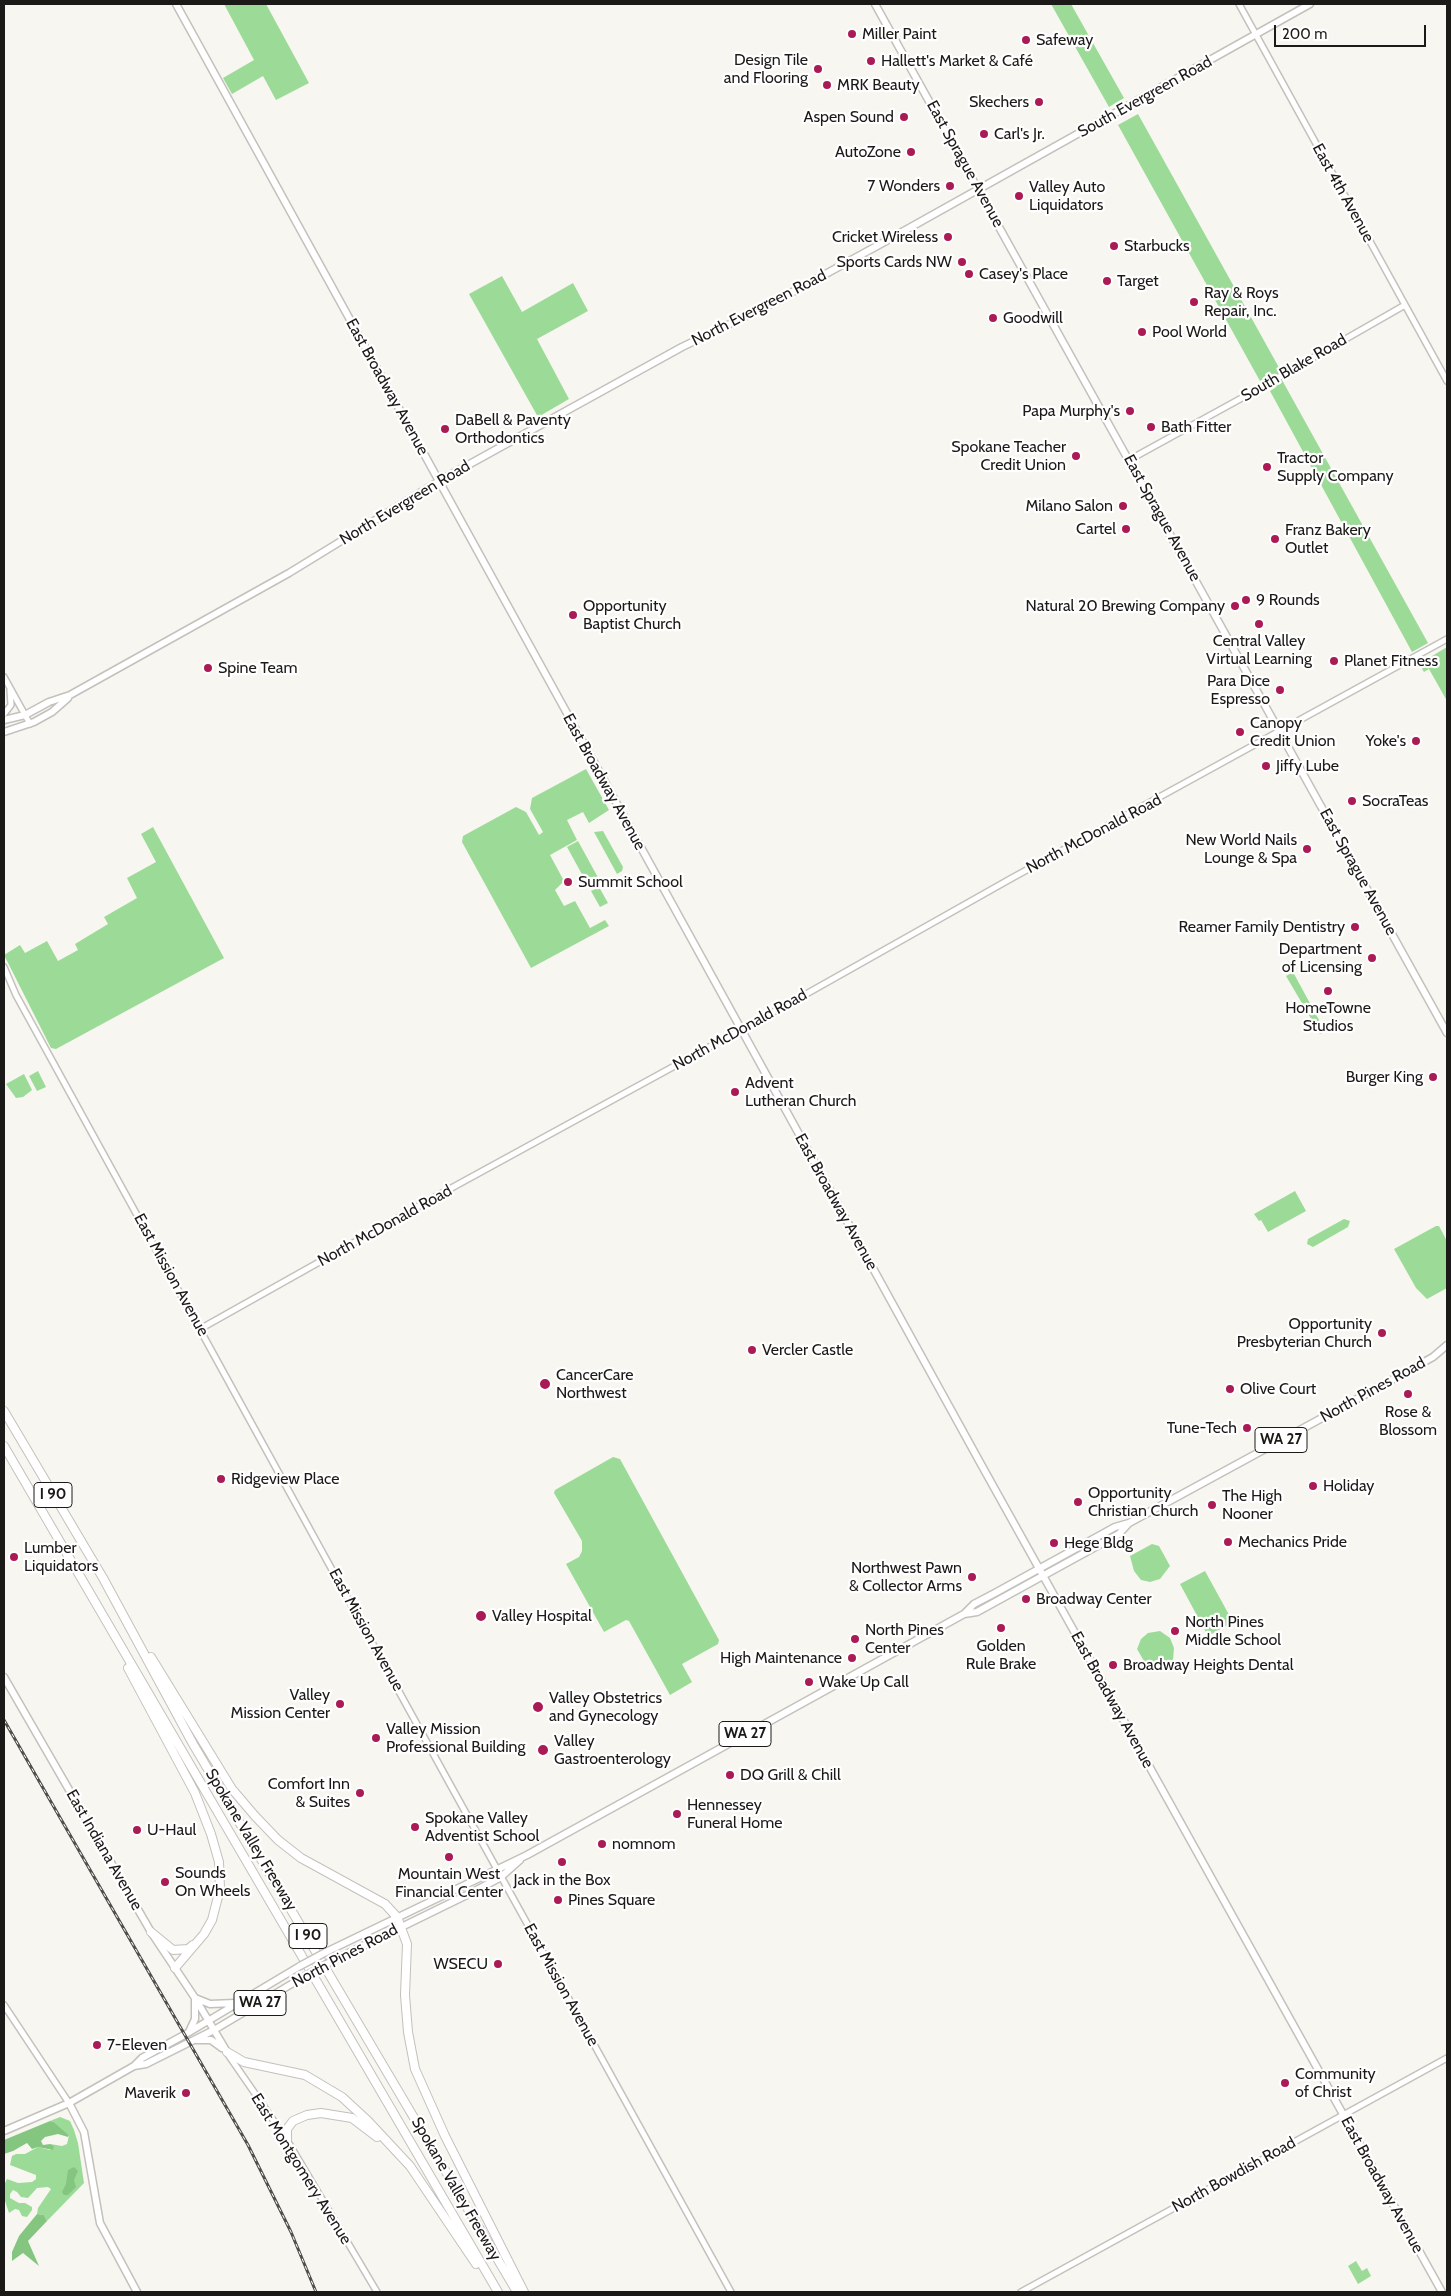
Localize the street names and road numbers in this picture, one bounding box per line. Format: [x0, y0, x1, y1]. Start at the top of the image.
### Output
street label: South Evergreen Road [1075, 52, 1215, 142]
street label: East Sprague Avenue [922, 97, 1008, 231]
street label: East 4th Avenue [1308, 140, 1378, 246]
street label: North Evergreen Road [688, 266, 830, 350]
street label: East Broadway Avenue [341, 315, 433, 459]
street label: South Blake Road [1238, 330, 1350, 406]
street label: East Sprague Avenue [1119, 451, 1205, 585]
street label: North Evergreen Road [336, 457, 474, 549]
street label: East Broadway Avenue [558, 710, 650, 854]
street label: North McDonald Road [1023, 790, 1165, 878]
street label: East Sprague Avenue [1315, 805, 1401, 939]
street label: North McDonald Road [670, 985, 810, 1075]
street label: East Broadway Avenue [790, 1130, 882, 1274]
street label: North McDonald Road [315, 1181, 455, 1271]
street label: East Mission Avenue [129, 1210, 213, 1340]
street label: North Pines Road [1317, 1353, 1429, 1427]
road number: WA 27 [1255, 1428, 1307, 1452]
road number: I 90 [34, 1482, 72, 1508]
street label: East Mission Avenue [324, 1565, 408, 1695]
street label: East Broadway Avenue [1066, 1628, 1158, 1772]
road number: WA 27 [719, 1722, 771, 1746]
street label: Spokane Valley Freeway [201, 1765, 301, 1915]
street label: East Indiana Avenue [62, 1786, 146, 1914]
street label: North Pines Road [289, 1920, 401, 1992]
street label: East Mission Avenue [519, 1920, 603, 2050]
road number: I 90 [289, 1924, 327, 1948]
road number: WA 27 [234, 1990, 286, 2016]
street label: East Montgomery Avenue [247, 2090, 355, 2248]
street label: East Broadway Avenue [1336, 2113, 1428, 2257]
street label: Spokane Valley Freeway [407, 2114, 505, 2264]
street label: North Bowdish Road [1169, 2133, 1299, 2217]

